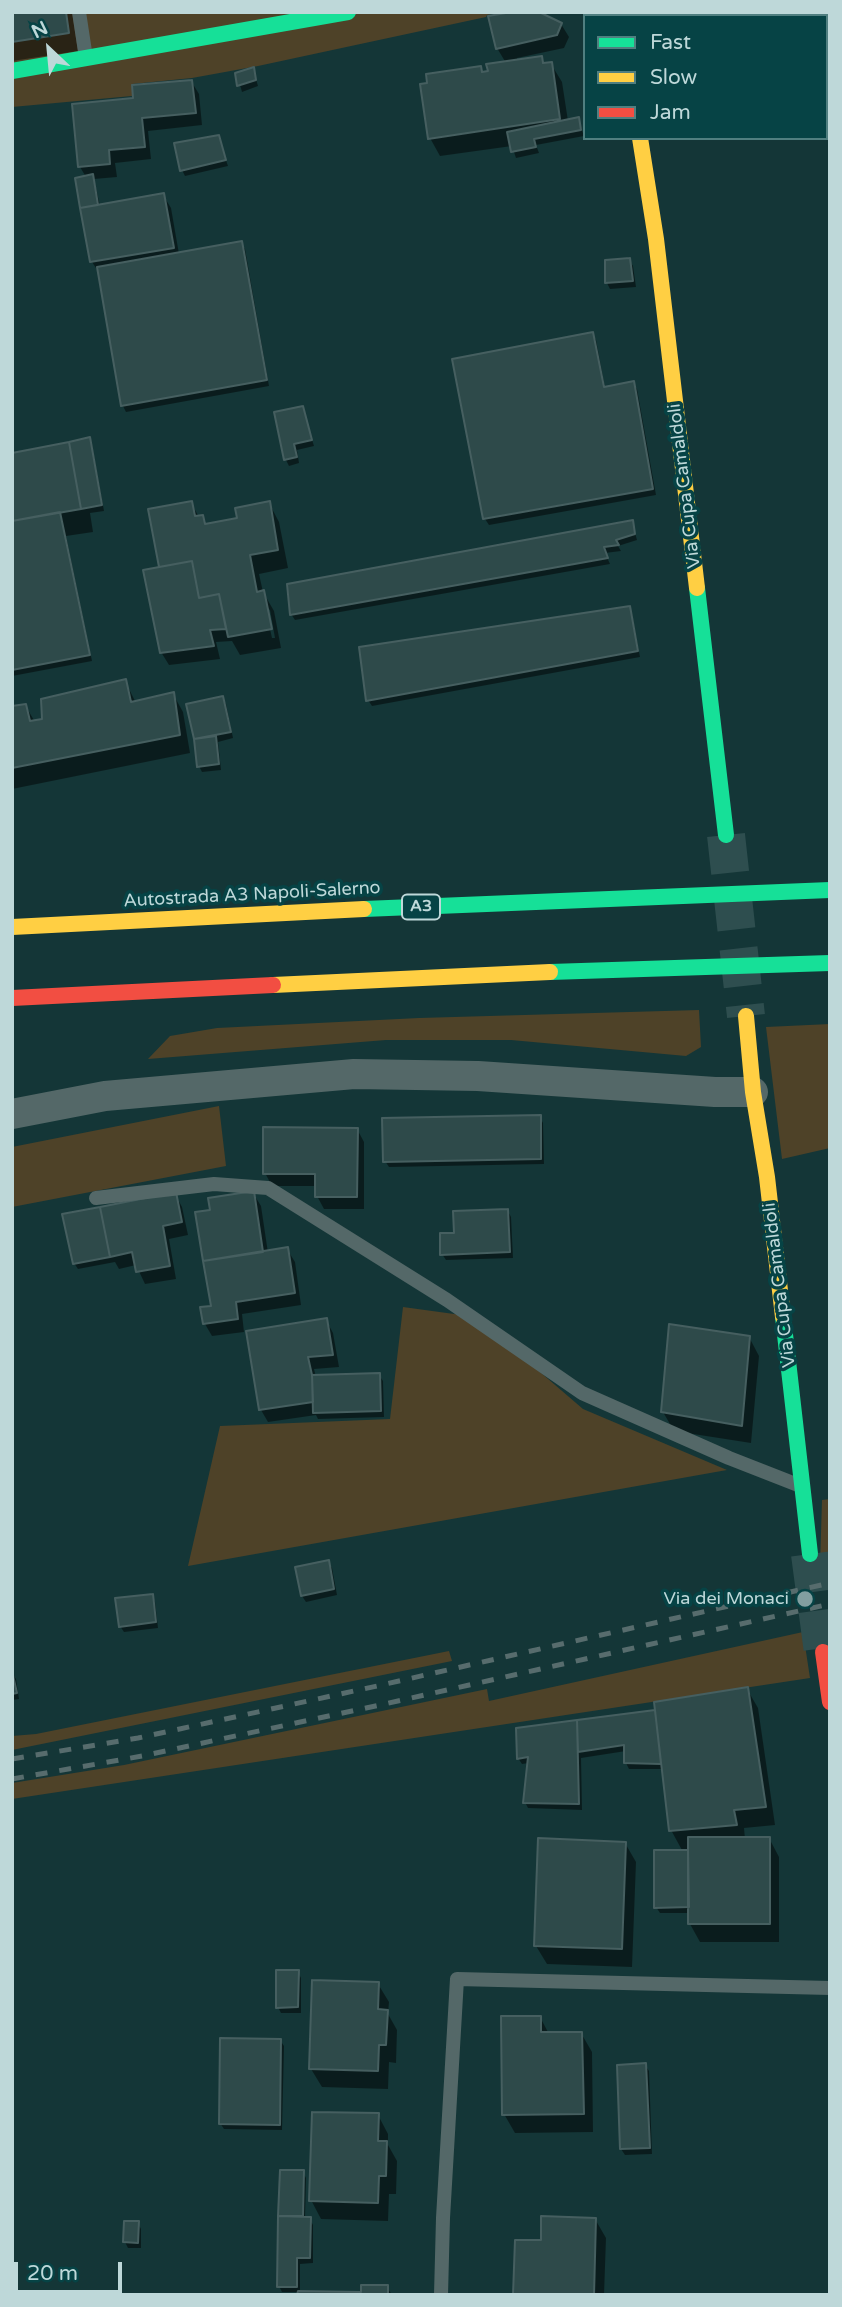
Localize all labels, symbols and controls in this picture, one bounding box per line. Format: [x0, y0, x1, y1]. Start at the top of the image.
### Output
north arrow [14, 14, 84, 84]
legend [583, 14, 828, 140]
text: N [28, 17, 51, 43]
text: Fast [650, 30, 691, 55]
text: Slow [650, 65, 697, 90]
text: Jam [650, 100, 691, 125]
street label: Via Cupa Camaldoli [664, 402, 706, 570]
street label: Autostrada A3 Napoli-Salerno [123, 877, 381, 913]
road number: A3 [402, 894, 440, 920]
street label: Via Cupa Camaldoli [759, 1201, 801, 1369]
place label: Via dei Monaci [663, 1588, 789, 1610]
marker: Via dei Monaci [795, 1589, 815, 1609]
scale bar [18, 2248, 126, 2292]
text: 20 m [27, 2261, 78, 2286]

